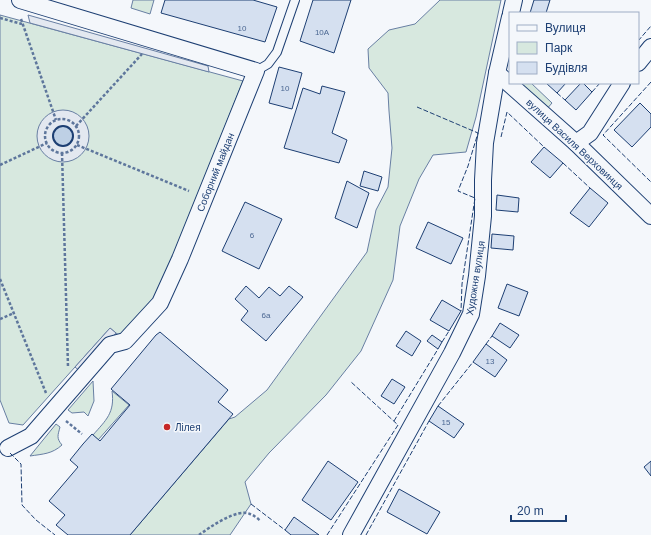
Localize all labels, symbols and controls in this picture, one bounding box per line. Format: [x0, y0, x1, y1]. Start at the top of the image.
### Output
legend [509, 12, 639, 84]
text: Вулиця [545, 21, 586, 35]
house number: 10 [238, 24, 247, 33]
house number: 10А [315, 28, 330, 37]
text: Парк [545, 41, 573, 55]
text: Будівля [545, 61, 587, 75]
house number: 10 [281, 84, 290, 93]
street label: вулиця Василя Верховинця [524, 97, 625, 192]
street label: Соборний майдан [195, 131, 236, 213]
house number: 6 [250, 231, 255, 240]
street label: Художня вулиця [464, 240, 487, 316]
house number: 6а [262, 311, 271, 320]
house number: 13 [486, 357, 495, 366]
house number: 15 [442, 418, 451, 427]
marker: Лілея [162, 422, 172, 432]
place label: Лілея [175, 422, 201, 433]
scale bar [511, 497, 566, 523]
text: 20 m [517, 504, 544, 518]

